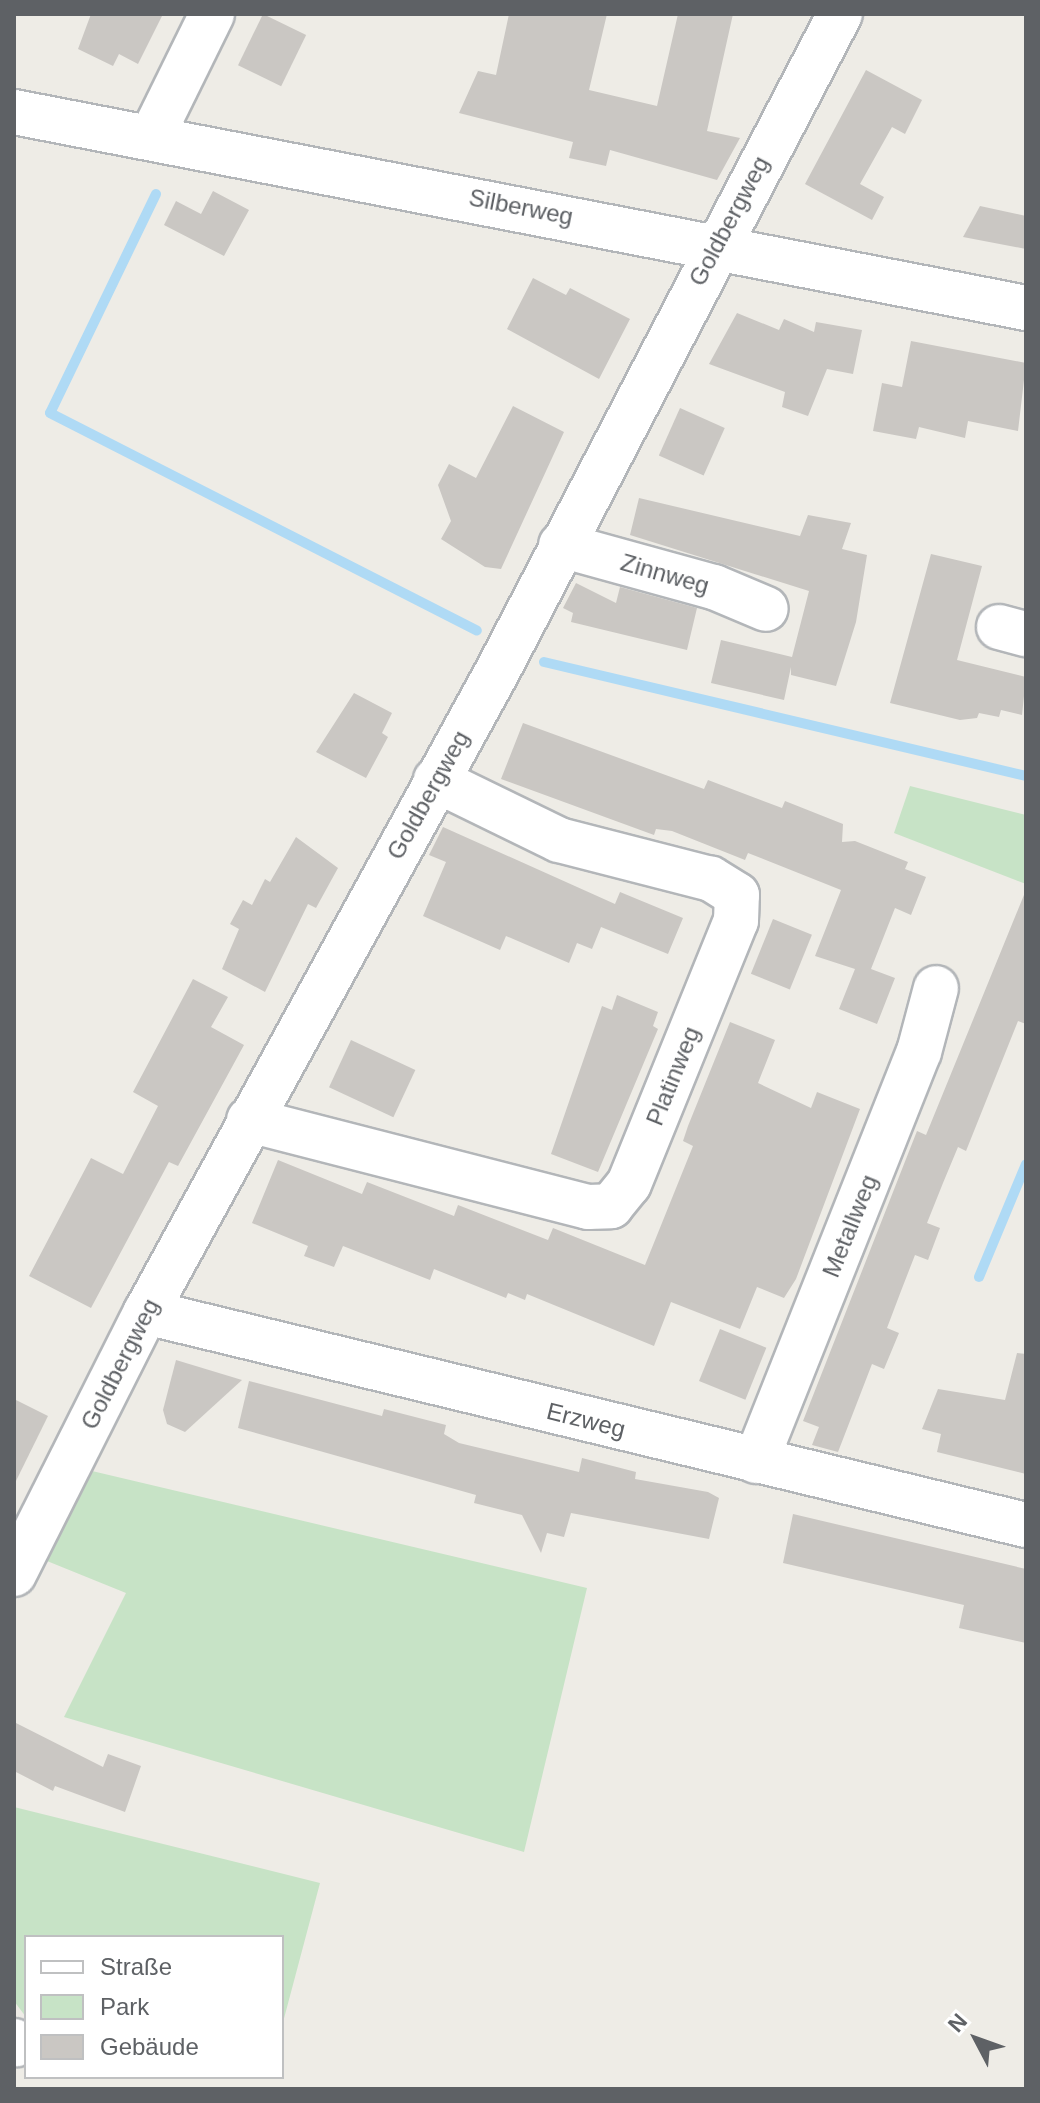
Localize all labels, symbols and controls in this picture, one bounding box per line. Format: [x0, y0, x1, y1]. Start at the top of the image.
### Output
street label: Goldbergweg [683, 151, 775, 291]
street label: Silberweg [467, 183, 575, 231]
street label: Zinnweg [617, 548, 713, 600]
street label: Goldbergweg [381, 726, 475, 864]
street label: Platinweg [640, 1022, 706, 1130]
street label: Metallweg [816, 1171, 884, 1281]
street label: Goldbergweg [75, 1294, 165, 1434]
street label: Erzweg [544, 1396, 628, 1444]
legend [24, 1935, 284, 2079]
text: Straße [100, 1953, 172, 1980]
text: Park [100, 1993, 149, 2020]
north arrow [936, 1999, 1016, 2079]
text: N [943, 2009, 972, 2037]
text: Gebäude [100, 2033, 199, 2060]

